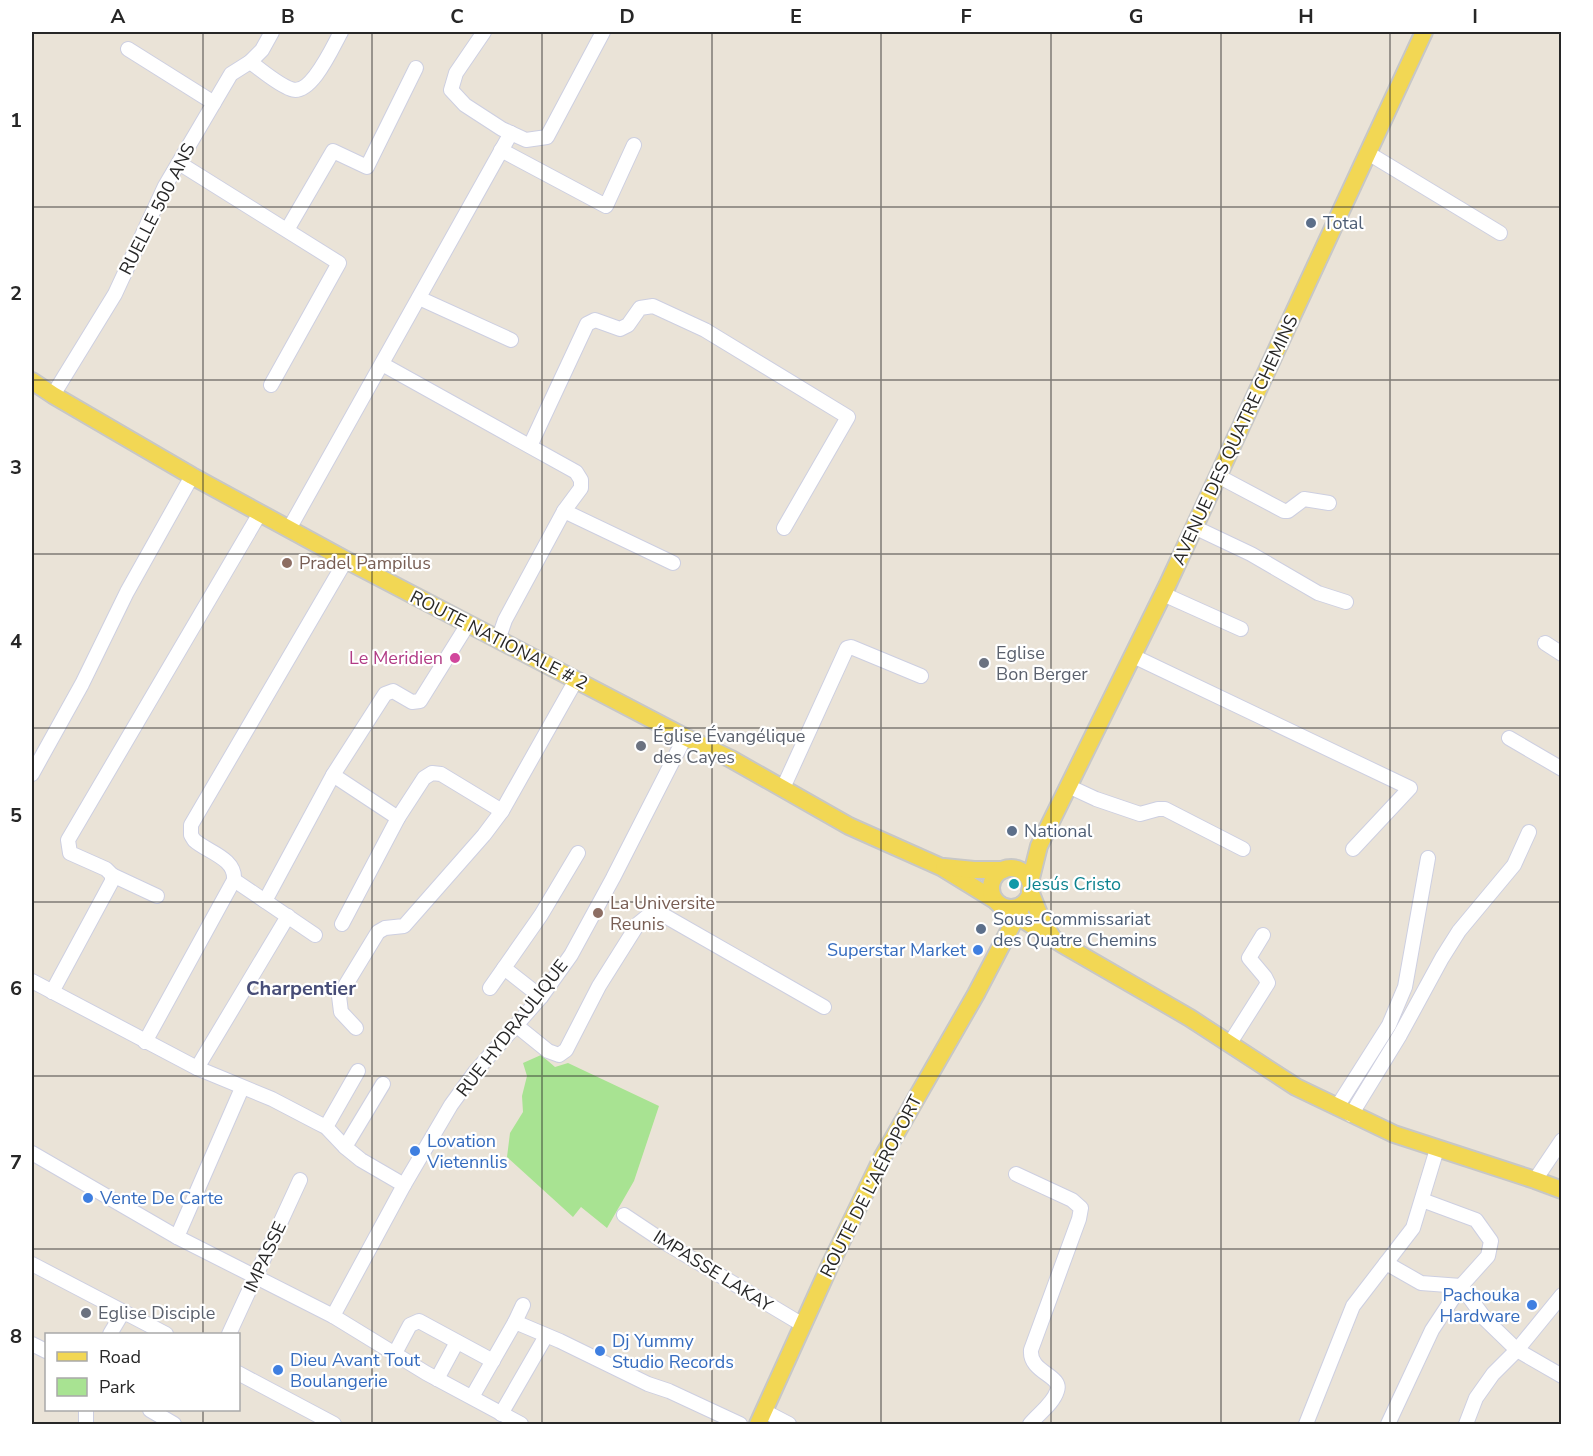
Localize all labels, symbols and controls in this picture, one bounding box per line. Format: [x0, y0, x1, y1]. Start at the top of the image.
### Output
text: A [111, 3, 126, 30]
text: B [281, 3, 295, 30]
text: C [450, 3, 464, 30]
text: D [619, 3, 635, 30]
text: E [790, 3, 802, 30]
text: F [960, 3, 972, 30]
text: G [1129, 3, 1143, 30]
text: H [1298, 3, 1314, 30]
text: I [1472, 3, 1478, 30]
text: 1 [10, 107, 22, 134]
street label: RUELLE 500 ANS [113, 139, 201, 279]
place label: Total [1323, 211, 1364, 235]
marker: Total [1304, 216, 1318, 230]
text: 2 [10, 280, 22, 307]
street label: AVENUE DES QUATRE CHEMINS [1166, 311, 1304, 569]
text: 3 [10, 454, 22, 481]
place label: Pradel Pampilus [299, 551, 431, 575]
marker: Pradel Pampilus [280, 556, 294, 570]
street label: ROUTE NATIONALE # 2 [406, 585, 592, 695]
text: 4 [10, 628, 22, 655]
place label: Eglise Bon Berger [996, 641, 1088, 686]
place label: Le Meridien [349, 646, 443, 670]
marker: Le Meridien [448, 651, 462, 665]
marker: Eglise Bon Berger [977, 656, 991, 670]
place label: Église Évangélique des Cayes [653, 724, 805, 769]
marker: Église Évangélique des Cayes [634, 739, 648, 753]
text: 5 [10, 802, 22, 829]
place label: National [1024, 819, 1093, 843]
marker: National [1005, 824, 1019, 838]
place label: Jesús Cristo [1025, 872, 1121, 896]
marker: Jesús Cristo [1007, 877, 1021, 891]
place label: La Universite Reunis [610, 891, 715, 936]
marker: La Universite Reunis [591, 906, 605, 920]
place label: Sous-Commissariat des Quatre Chemins [993, 907, 1157, 952]
marker: Sous-Commissariat des Quatre Chemins [974, 922, 988, 936]
place label: Superstar Market [827, 938, 967, 962]
marker: Superstar Market [971, 943, 985, 957]
street label: RUE HYDRAULIQUE [451, 954, 573, 1102]
text: 6 [10, 975, 22, 1002]
district label: Charpentier [246, 975, 356, 1002]
street label: ROUTE DE L’AÉROPORT [814, 1090, 928, 1281]
place label: Lovation Vietennlis [426, 1129, 508, 1174]
marker: Lovation Vietennlis [408, 1144, 422, 1158]
text: 7 [10, 1149, 22, 1176]
place label: Vente De Carte [99, 1186, 223, 1210]
marker: Vente De Carte [81, 1191, 95, 1205]
street label: IMPASSE [238, 1218, 292, 1296]
street label: IMPASSE LAKAY [649, 1225, 777, 1317]
place label: Pachouka Hardware [1440, 1283, 1520, 1328]
marker: Pachouka Hardware [1525, 1298, 1539, 1312]
place label: Eglise Disciple [98, 1301, 215, 1325]
marker: Eglise Disciple [79, 1306, 93, 1320]
text: 8 [10, 1323, 22, 1350]
place label: Dj Yummy Studio Records [612, 1329, 734, 1374]
legend [45, 1333, 240, 1411]
marker: Dj Yummy Studio Records [593, 1344, 607, 1358]
text: Road [99, 1345, 141, 1369]
place label: Dieu Avant Tout Boulangerie [290, 1348, 421, 1393]
marker: Dieu Avant Tout Boulangerie [271, 1363, 285, 1377]
text: Park [99, 1375, 136, 1399]

